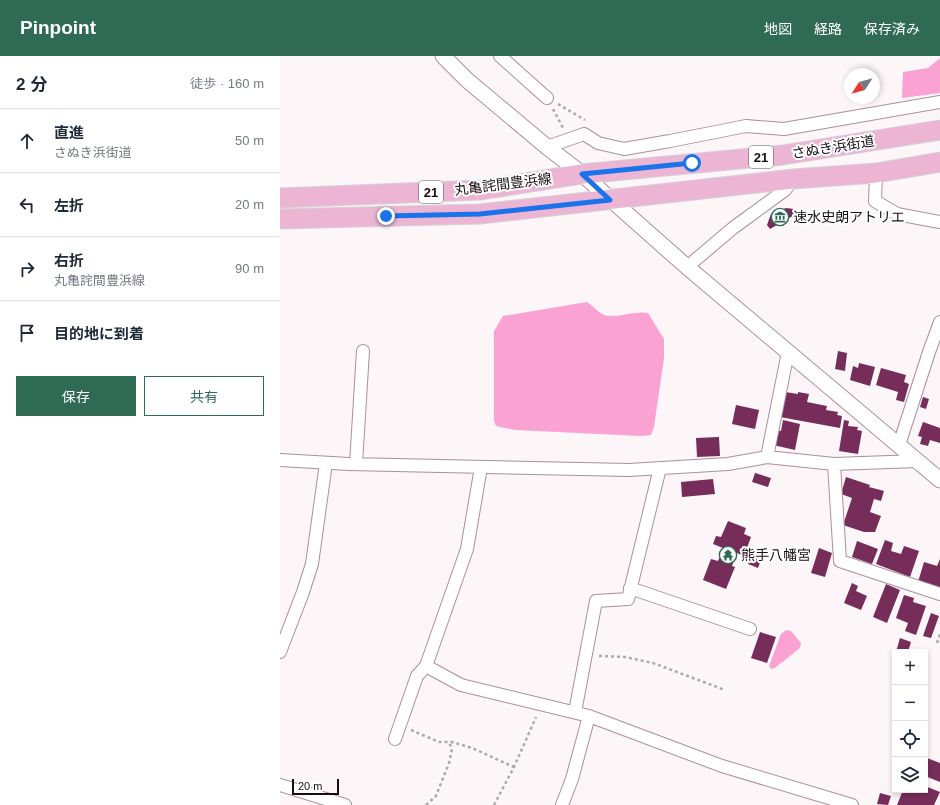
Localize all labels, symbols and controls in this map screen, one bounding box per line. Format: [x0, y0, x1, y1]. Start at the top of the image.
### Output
text: Pinpoint [20, 17, 96, 38]
text: 地図 [764, 21, 792, 37]
text: 経路 [814, 21, 842, 37]
text: 保存済み [864, 21, 920, 37]
north arrow [844, 68, 880, 104]
text: 2 分 [16, 75, 47, 94]
text: 徒歩 · 160 m [190, 76, 264, 91]
text: 直進 [54, 124, 84, 141]
icon: ahead [16, 130, 38, 152]
text: 50 m [235, 133, 264, 148]
street label: さぬき浜街道 [790, 133, 876, 161]
text: さぬき浜街道 [54, 145, 132, 160]
road number: 21 [749, 146, 773, 168]
route start [683, 154, 701, 172]
street label: 丸亀詫間豊浜線 [453, 170, 553, 198]
road number: 21 [419, 181, 443, 203]
icon: left [16, 194, 38, 216]
text: 左折 [54, 197, 84, 214]
text: 20 m [235, 197, 264, 212]
route end [377, 207, 395, 225]
museum icon: 速水史朗アトリエ [770, 207, 790, 227]
place label: 速水史朗アトリエ [793, 209, 905, 225]
text: 右折 [54, 252, 84, 269]
icon: right [16, 258, 38, 280]
text: 90 m [235, 261, 264, 276]
text: 丸亀詫間豊浜線 [54, 273, 145, 288]
icon: arrive [16, 322, 38, 344]
text: 目的地に到着 [54, 325, 144, 342]
button: 保存 [16, 376, 136, 416]
button: 共有 [144, 376, 264, 416]
temple icon: 熊手八幡宮 [718, 545, 738, 565]
place label: 熊手八幡宮 [741, 547, 811, 563]
map controls [892, 649, 928, 793]
button: + [892, 649, 928, 685]
button: − [892, 685, 928, 721]
button: locate [892, 721, 928, 757]
button: layers [892, 757, 928, 793]
scale bar [292, 777, 339, 796]
text: 20 m [298, 780, 322, 792]

